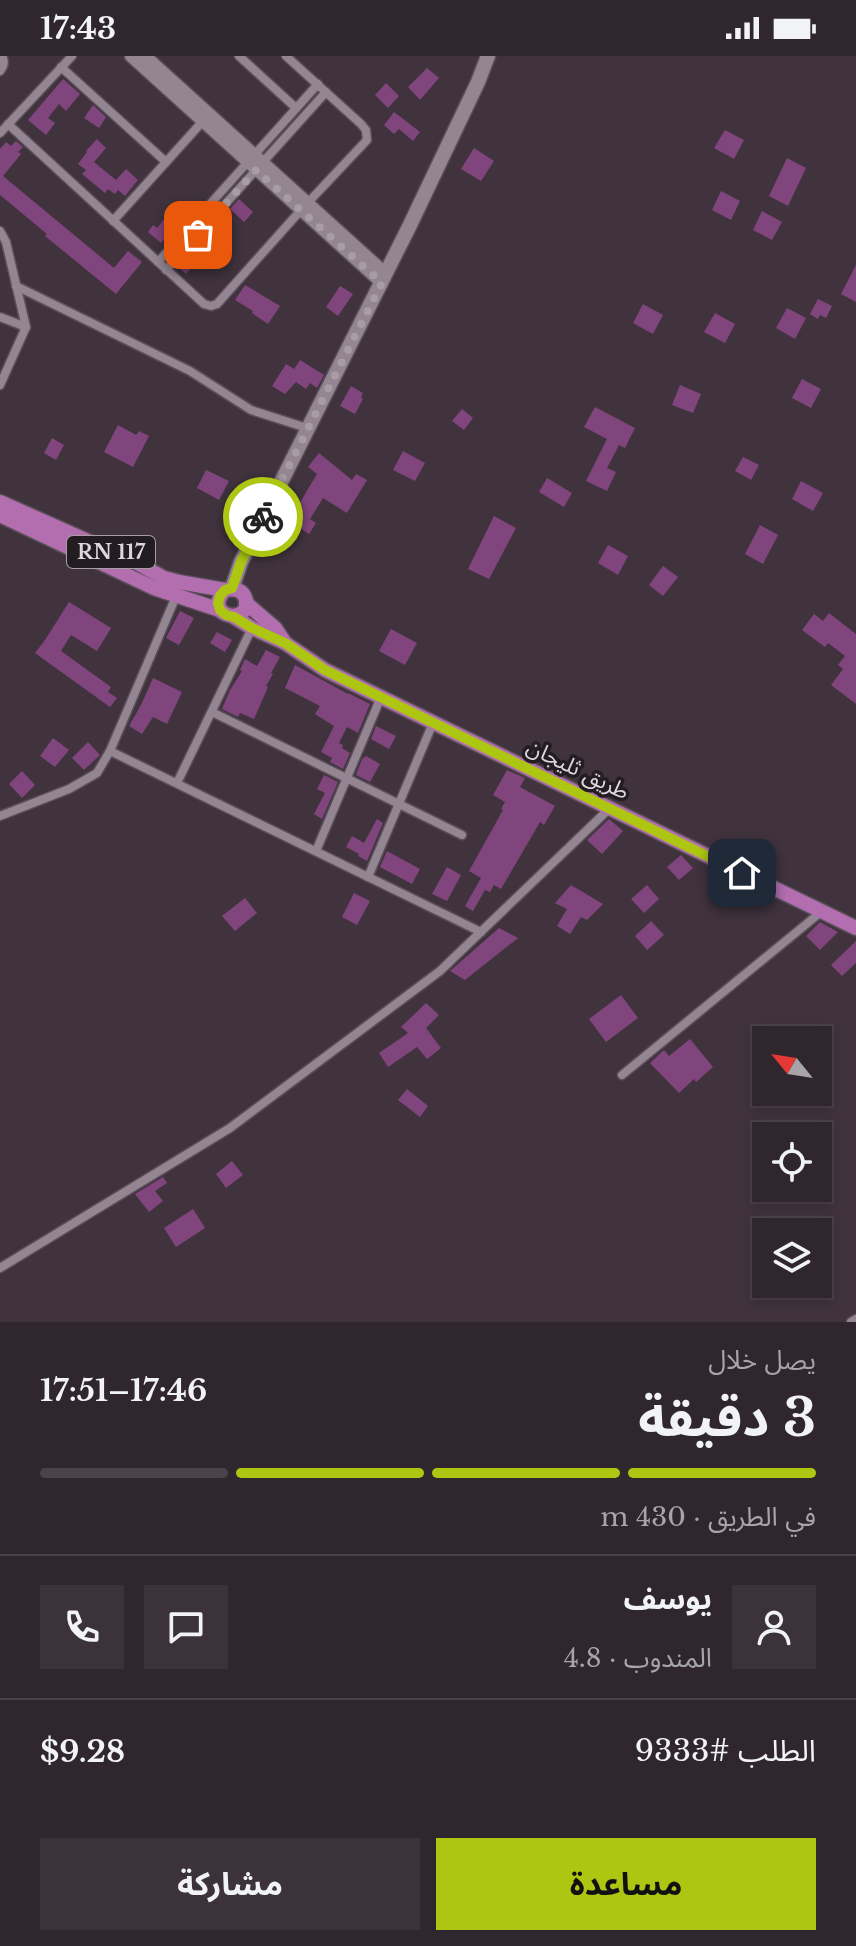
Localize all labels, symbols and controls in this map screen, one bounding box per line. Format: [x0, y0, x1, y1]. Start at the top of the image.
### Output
text: 17:43 [40, 10, 116, 47]
pin [164, 201, 232, 269]
icon: bag [176, 213, 220, 257]
courier [223, 477, 303, 557]
icon: bike [241, 495, 285, 539]
road number: RN 117 [67, 536, 155, 568]
street label: طريق ثليجان [522, 733, 634, 805]
pin [708, 839, 776, 907]
icon: home [720, 851, 764, 895]
north arrow [752, 1026, 832, 1106]
map controls [752, 1026, 832, 1298]
button: locate [752, 1122, 832, 1202]
button: layers [752, 1218, 832, 1298]
text: يصل خلال [708, 1344, 816, 1376]
text: 17:46–17:51 [40, 1372, 207, 1409]
text: 3 دقيقة [638, 1386, 816, 1450]
text: في الطريق · 430 m [601, 1501, 816, 1533]
text: يوسف [624, 1580, 712, 1617]
button: phone [40, 1585, 124, 1669]
button: chat [144, 1585, 228, 1669]
button: person [732, 1585, 816, 1669]
text: المندوب · 4.8 [564, 1642, 712, 1674]
text: الطلب #9333 [635, 1732, 816, 1769]
text: $9.28 [40, 1733, 125, 1770]
button: مشاركة [40, 1838, 420, 1930]
button: مساعدة [436, 1838, 816, 1930]

